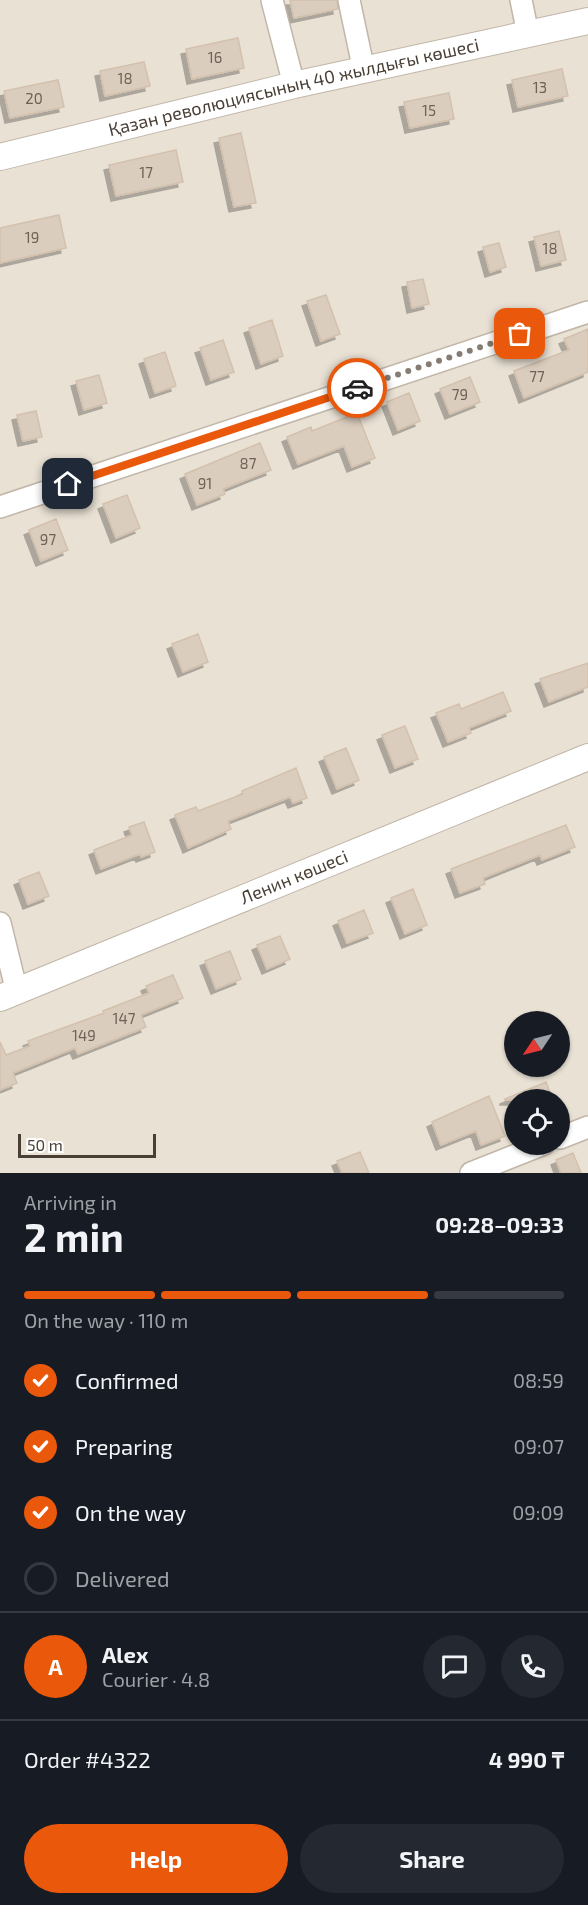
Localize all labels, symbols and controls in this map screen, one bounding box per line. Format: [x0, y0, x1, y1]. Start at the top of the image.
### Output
street label: Қазан революциясының 40 жылдығы көшесі [106, 33, 481, 140]
house number: 16 [208, 48, 222, 66]
house number: 18 [117, 69, 133, 87]
house number: 13 [533, 78, 547, 96]
house number: 20 [25, 89, 43, 107]
house number: 15 [422, 101, 436, 119]
house number: 17 [139, 163, 153, 181]
house number: 19 [25, 228, 39, 246]
house number: 18 [542, 239, 558, 257]
pin [494, 308, 545, 359]
icon: bag [503, 317, 536, 350]
courier [327, 358, 387, 418]
house number: 77 [529, 367, 545, 385]
icon: car [341, 372, 374, 405]
house number: 79 [452, 385, 468, 403]
house number: 87 [240, 454, 257, 472]
pin [42, 458, 93, 509]
icon: home [51, 467, 84, 500]
house number: 91 [198, 474, 212, 492]
house number: 97 [40, 530, 56, 548]
street label: Ленин көшесі [237, 845, 351, 908]
house number: 147 [113, 1009, 136, 1027]
north arrow [504, 1011, 570, 1077]
map controls [504, 1011, 570, 1155]
house number: 149 [72, 1026, 96, 1044]
button: locate [504, 1089, 570, 1155]
scale bar [18, 1131, 156, 1158]
text: 50 m [27, 1135, 63, 1154]
text: Arriving in [24, 1190, 117, 1214]
text: 09:28–09:33 [435, 1211, 564, 1237]
text: 2 min [24, 1213, 124, 1260]
text: On the way · 110 m [24, 1308, 188, 1332]
icon: check [24, 1364, 57, 1397]
text: Confirmed [75, 1367, 179, 1393]
text: 08:59 [513, 1368, 564, 1392]
icon: check [24, 1430, 57, 1463]
text: Preparing [75, 1433, 173, 1459]
text: 09:07 [513, 1434, 564, 1458]
icon: check [24, 1496, 57, 1529]
text: On the way [75, 1499, 186, 1525]
text: 09:09 [512, 1500, 564, 1524]
text: Delivered [75, 1565, 170, 1591]
button: chat [423, 1635, 486, 1698]
button: phone [501, 1635, 564, 1698]
text: Alex [102, 1641, 148, 1667]
text: A [48, 1653, 63, 1679]
text: Courier · 4.8 [102, 1667, 210, 1691]
text: Order #4322 [24, 1746, 151, 1772]
text: 4 990 ₸ [489, 1746, 564, 1772]
button: Help [24, 1824, 288, 1893]
button: Share [300, 1824, 564, 1893]

